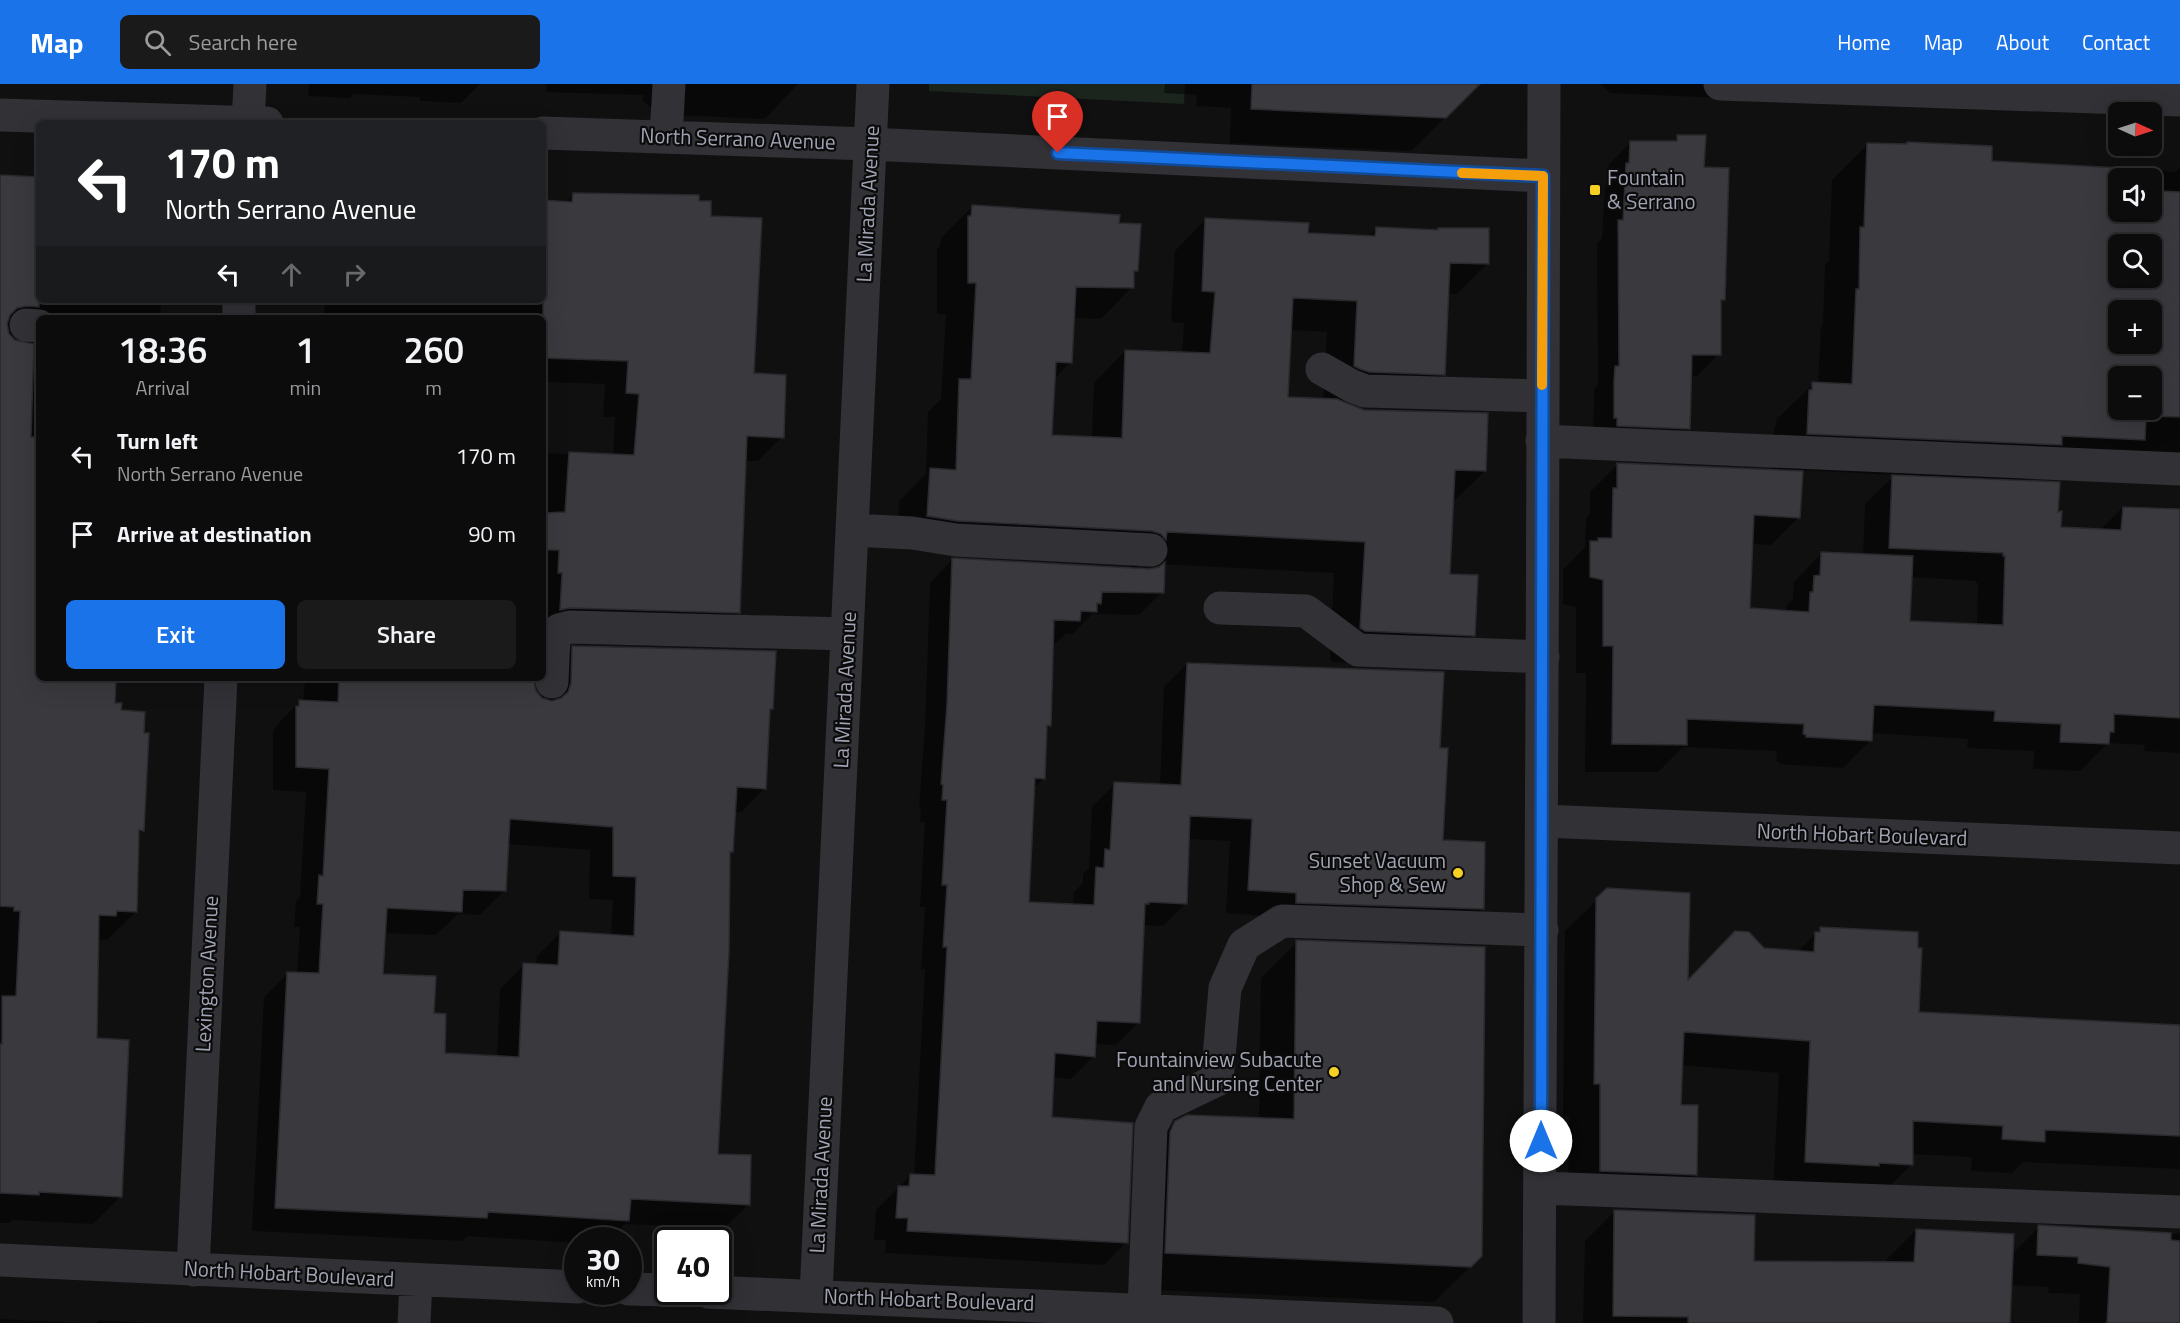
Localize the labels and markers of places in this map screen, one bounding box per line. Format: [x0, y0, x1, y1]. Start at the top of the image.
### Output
pin [1032, 91, 1083, 153]
place label: Fountain & Serrano [1607, 161, 1695, 217]
marker: Fountain & Serrano [1588, 183, 1602, 197]
place label: Sunset Vacuum Shop & Sew [1309, 844, 1446, 900]
marker: Sunset Vacuum Shop & Sew [1451, 866, 1465, 880]
place label: Fountainview Subacute and Nursing Center [1116, 1043, 1322, 1099]
marker: Fountainview Subacute and Nursing Center [1327, 1065, 1341, 1079]

